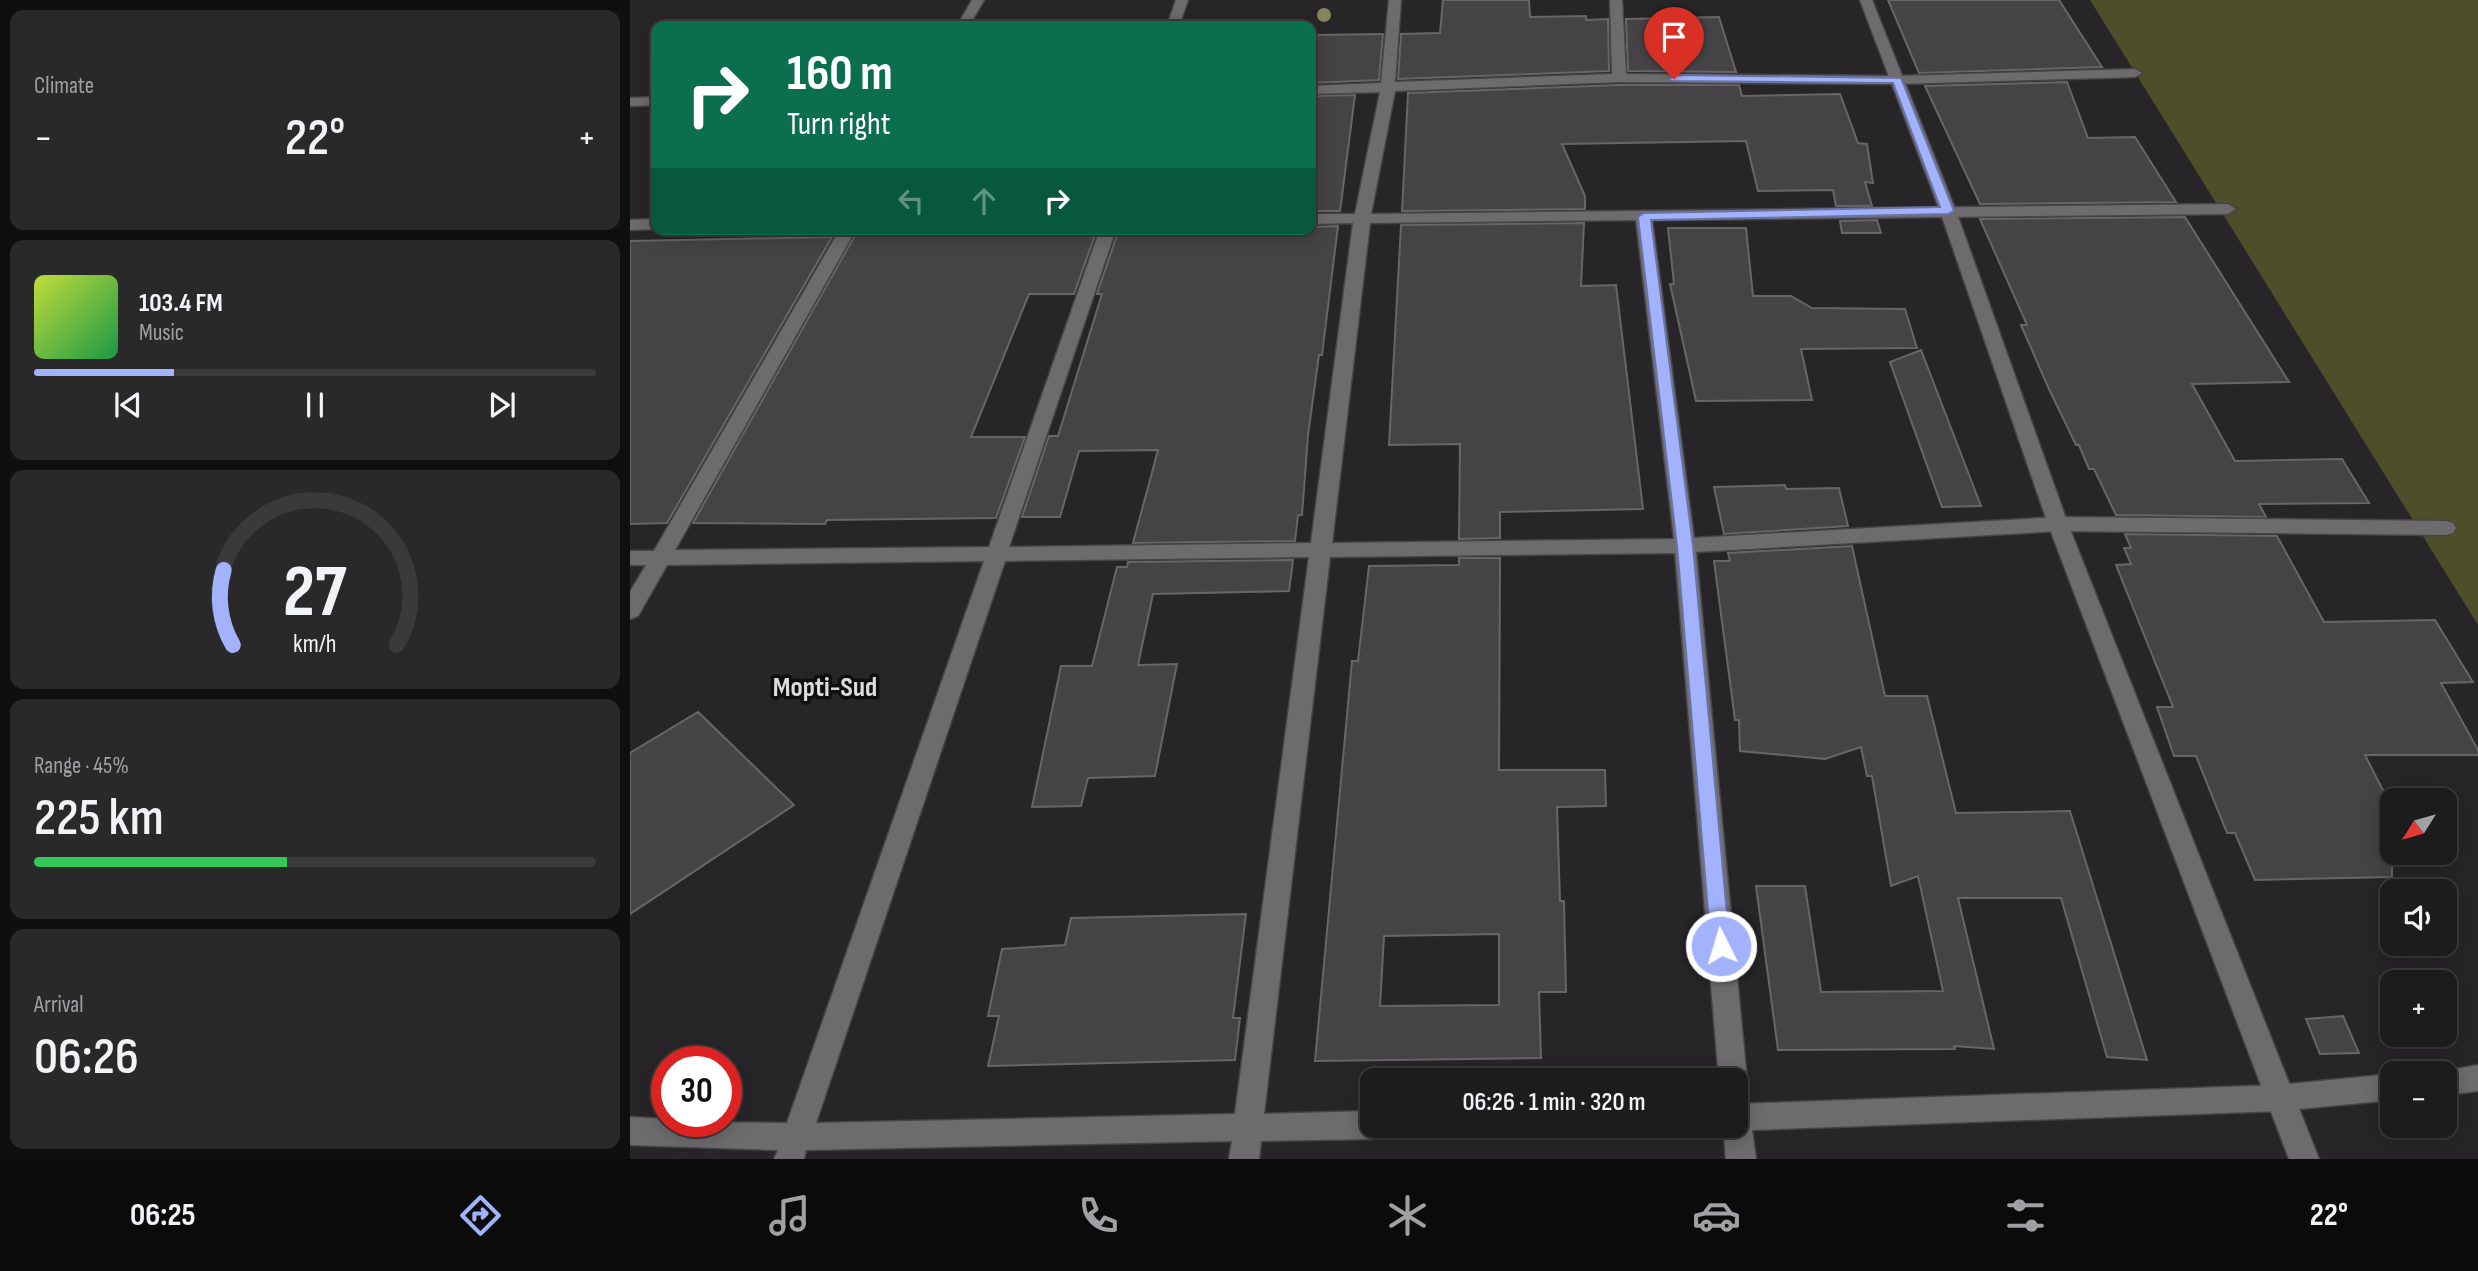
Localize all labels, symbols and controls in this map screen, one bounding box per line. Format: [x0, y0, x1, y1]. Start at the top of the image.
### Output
pin [1644, 7, 1704, 79]
icon: arrive [1655, 18, 1693, 56]
text: 160 m [787, 45, 893, 104]
icon: right [672, 49, 763, 140]
text: Climate [34, 72, 94, 100]
text: Turn right [787, 105, 891, 144]
text: 22° [285, 107, 345, 170]
text: − [34, 116, 53, 161]
text: + [577, 116, 596, 161]
icon: left [892, 182, 930, 220]
icon: ahead [965, 182, 1003, 220]
icon: right [1038, 182, 1076, 220]
text: 103.4 FM [139, 288, 223, 319]
text: Music [139, 319, 184, 347]
icon: previous [109, 386, 147, 424]
icon: pause [296, 386, 334, 424]
icon: next [483, 386, 521, 424]
text: 27 [283, 550, 347, 638]
text: km/h [293, 629, 337, 660]
district label: Mopti-Sud [773, 671, 877, 704]
text: Range · 45% [34, 752, 129, 780]
text: 225 km [34, 787, 164, 850]
north arrow [2380, 788, 2457, 864]
map controls [2380, 788, 2457, 1138]
button: sound [2380, 879, 2457, 956]
position arrow [1684, 909, 1758, 983]
button: + [2380, 970, 2457, 1047]
text: Arrival [34, 991, 83, 1019]
text: 06:26 [34, 1026, 139, 1089]
speed limit sign: 30 [651, 1046, 742, 1137]
button: − [2380, 1061, 2457, 1138]
text: 06:26 · 1 min · 320 m [1462, 1087, 1646, 1118]
icon: directions [456, 1191, 505, 1240]
icon: music [765, 1191, 814, 1240]
icon: phone [1074, 1191, 1123, 1240]
icon: climate [1383, 1191, 1432, 1240]
icon: car [1692, 1191, 1741, 1240]
icon: filters [2001, 1191, 2050, 1240]
text: 06:25 [130, 1196, 196, 1235]
text: 22° [2310, 1196, 2348, 1235]

